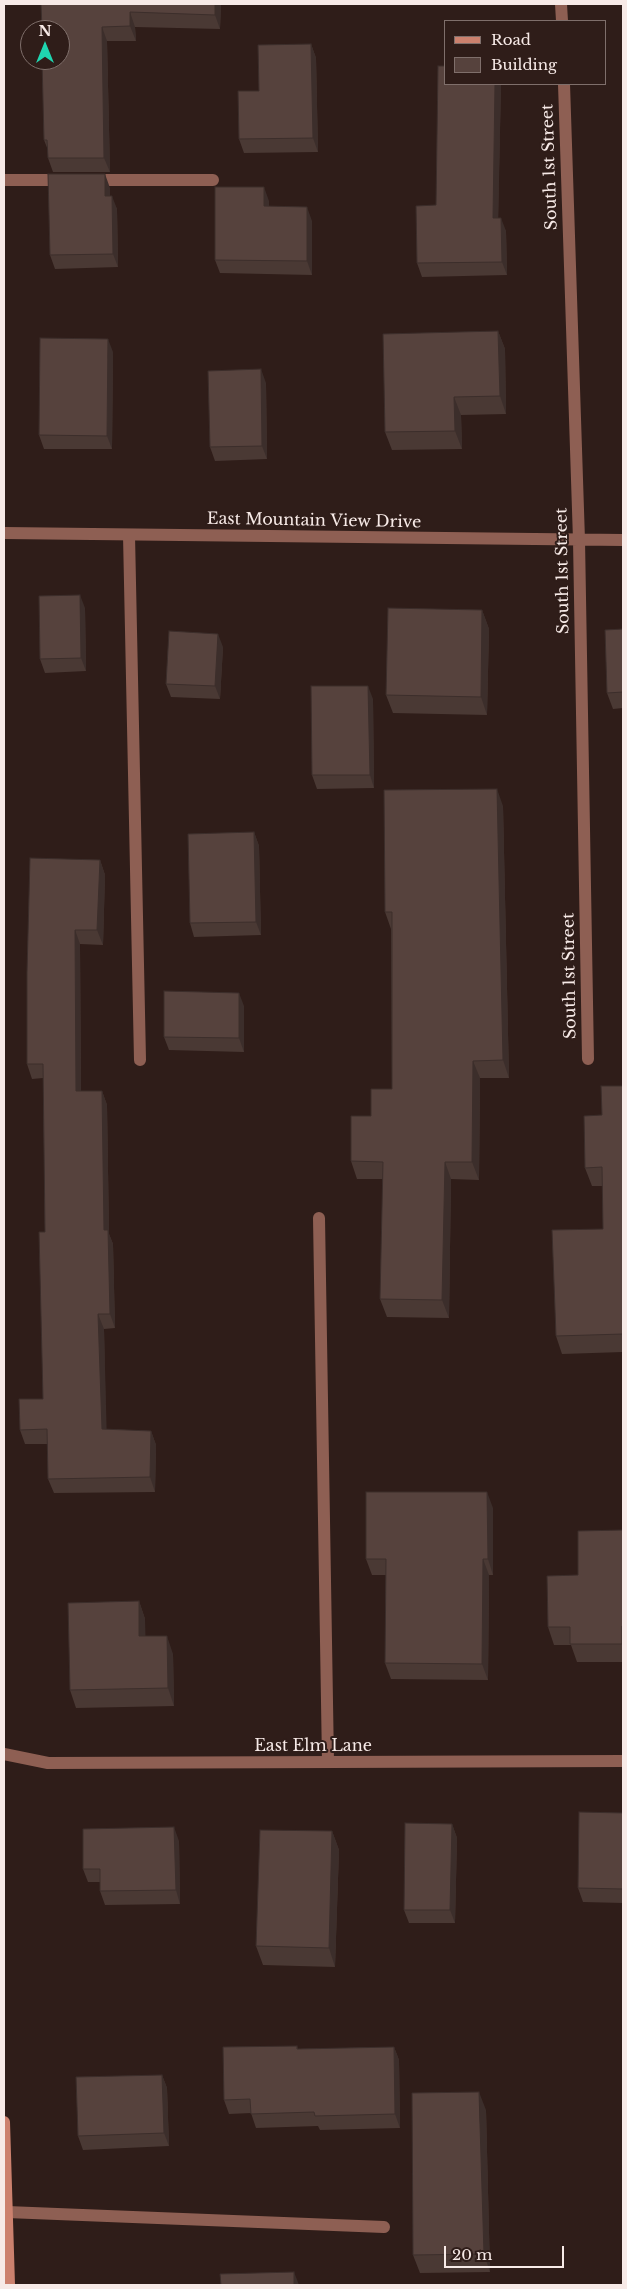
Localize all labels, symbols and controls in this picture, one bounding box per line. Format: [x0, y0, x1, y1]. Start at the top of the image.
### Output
north arrow [20, 20, 70, 70]
legend [444, 20, 607, 85]
text: N [38, 22, 52, 40]
text: Road [491, 30, 531, 49]
text: Building [491, 55, 557, 74]
street label: South 1st Street [538, 104, 562, 230]
street label: South 1st Street [552, 508, 574, 634]
street label: East Mountain View Drive [207, 510, 421, 532]
street label: South 1st Street [559, 913, 581, 1039]
street label: East Elm Lane [254, 1736, 372, 1756]
scale bar [447, 2236, 567, 2268]
text: 20 m [452, 2245, 492, 2264]

